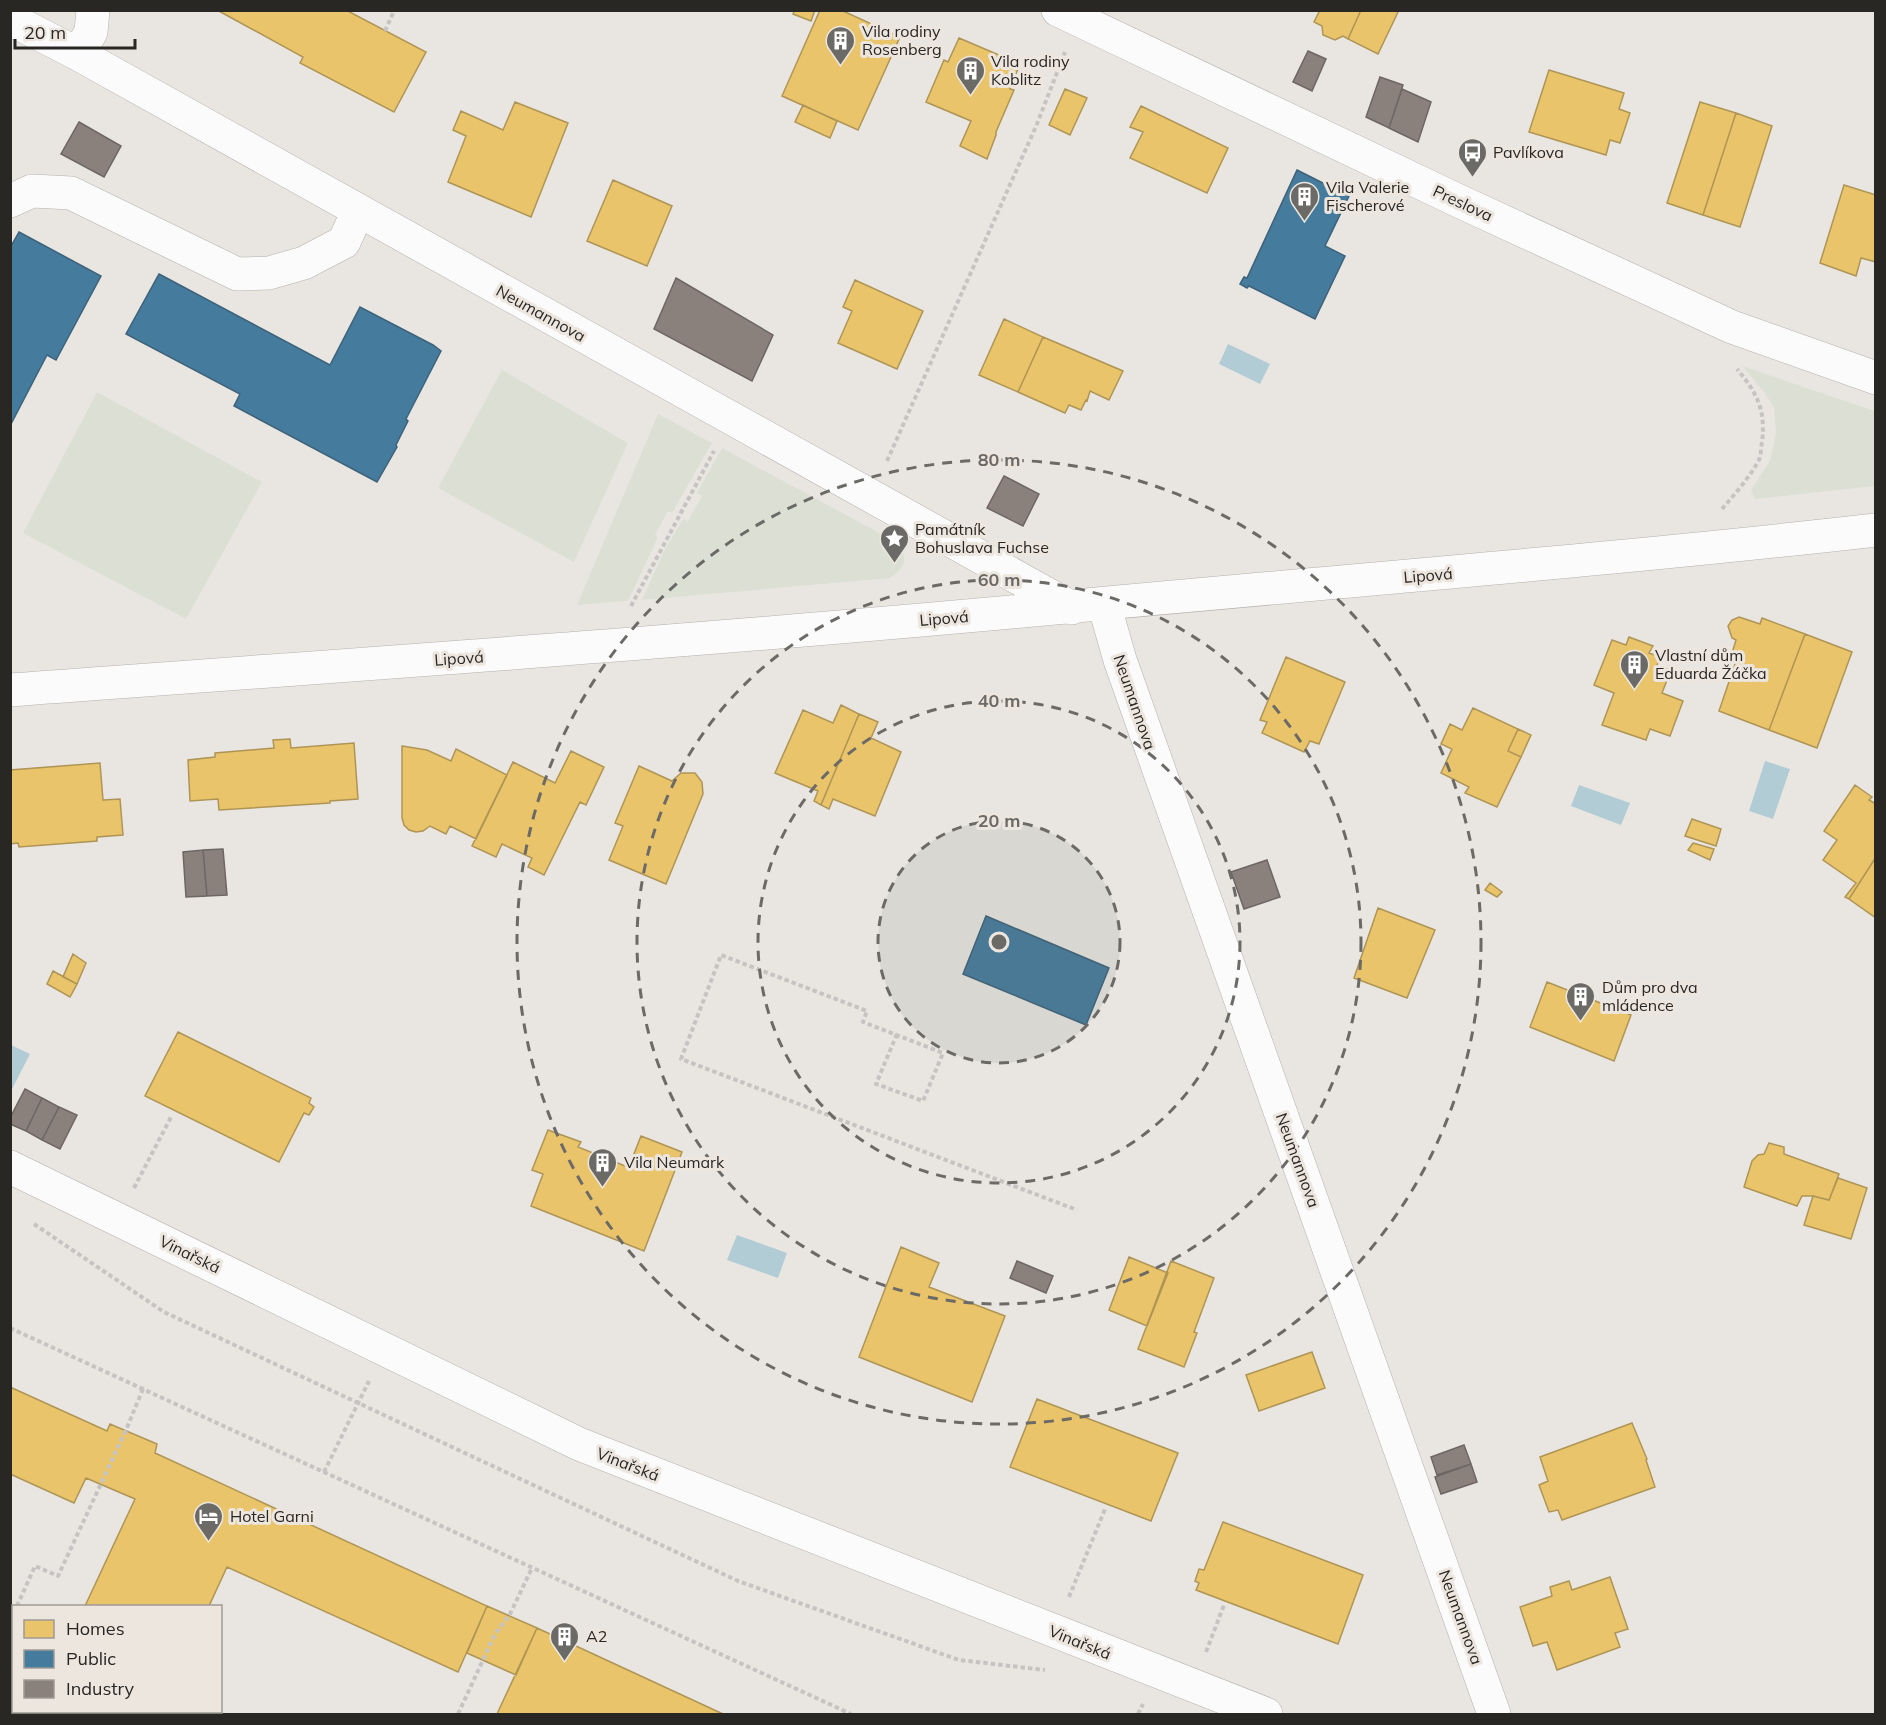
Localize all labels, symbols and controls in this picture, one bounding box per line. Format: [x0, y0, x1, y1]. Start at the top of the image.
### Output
scale bar [15, 12, 135, 50]
text: 20 m [24, 21, 66, 44]
place label: Vila rodiny Rosenberg [862, 21, 942, 59]
building icon: Vila rodiny Rosenberg [825, 24, 857, 66]
place label: Vila rodiny Koblitz [991, 51, 1070, 89]
building icon: Vila rodiny Koblitz [954, 54, 986, 96]
bus stop icon: Pavlíkova [1456, 136, 1488, 178]
place label: Pavlíkova [1493, 142, 1564, 162]
place label: Vila Valerie Fischerové [1326, 177, 1409, 215]
building icon: Vila Valerie Fischerové [1289, 180, 1321, 222]
street label: Preslova [1430, 181, 1496, 225]
street label: Neumannova [493, 280, 589, 346]
text: 80 m [978, 448, 1020, 471]
place label: Památník Bohuslava Fuchse [915, 519, 1049, 557]
place icon: Památník Bohuslava Fuchse [878, 522, 910, 564]
street label: Lipová [1403, 563, 1453, 587]
text: 60 m [978, 568, 1020, 591]
street label: Lipová [919, 606, 969, 630]
place label: Vlastní dům Eduarda Žáčka [1655, 645, 1767, 683]
street label: Lipová [434, 646, 484, 670]
building icon: Vlastní dům Eduarda Žáčka [1618, 648, 1650, 690]
street label: Neumannova [1109, 652, 1161, 752]
text: 40 m [978, 689, 1020, 712]
text: 20 m [978, 809, 1020, 832]
centre of rings [989, 932, 1009, 952]
place label: Dům pro dva mládence [1602, 977, 1698, 1015]
building icon: Dům pro dva mládence [1565, 980, 1597, 1022]
street label: Neumannova [1272, 1110, 1324, 1210]
building icon: Vila Neumark [587, 1146, 619, 1188]
place label: Vila Neumark [624, 1152, 725, 1172]
street label: Vinařská [156, 1231, 224, 1277]
street label: Vinařská [594, 1443, 662, 1485]
hotel icon: Hotel Garni [193, 1500, 225, 1542]
place label: Hotel Garni [230, 1506, 314, 1526]
street label: Neumannova [1435, 1567, 1487, 1667]
legend [12, 1605, 222, 1713]
text: Homes [66, 1617, 125, 1640]
building icon: A2 [549, 1620, 581, 1662]
street label: Vinařská [1046, 1620, 1114, 1664]
place label: A2 [586, 1626, 607, 1646]
text: Public [66, 1647, 116, 1670]
text: Industry [66, 1677, 135, 1700]

